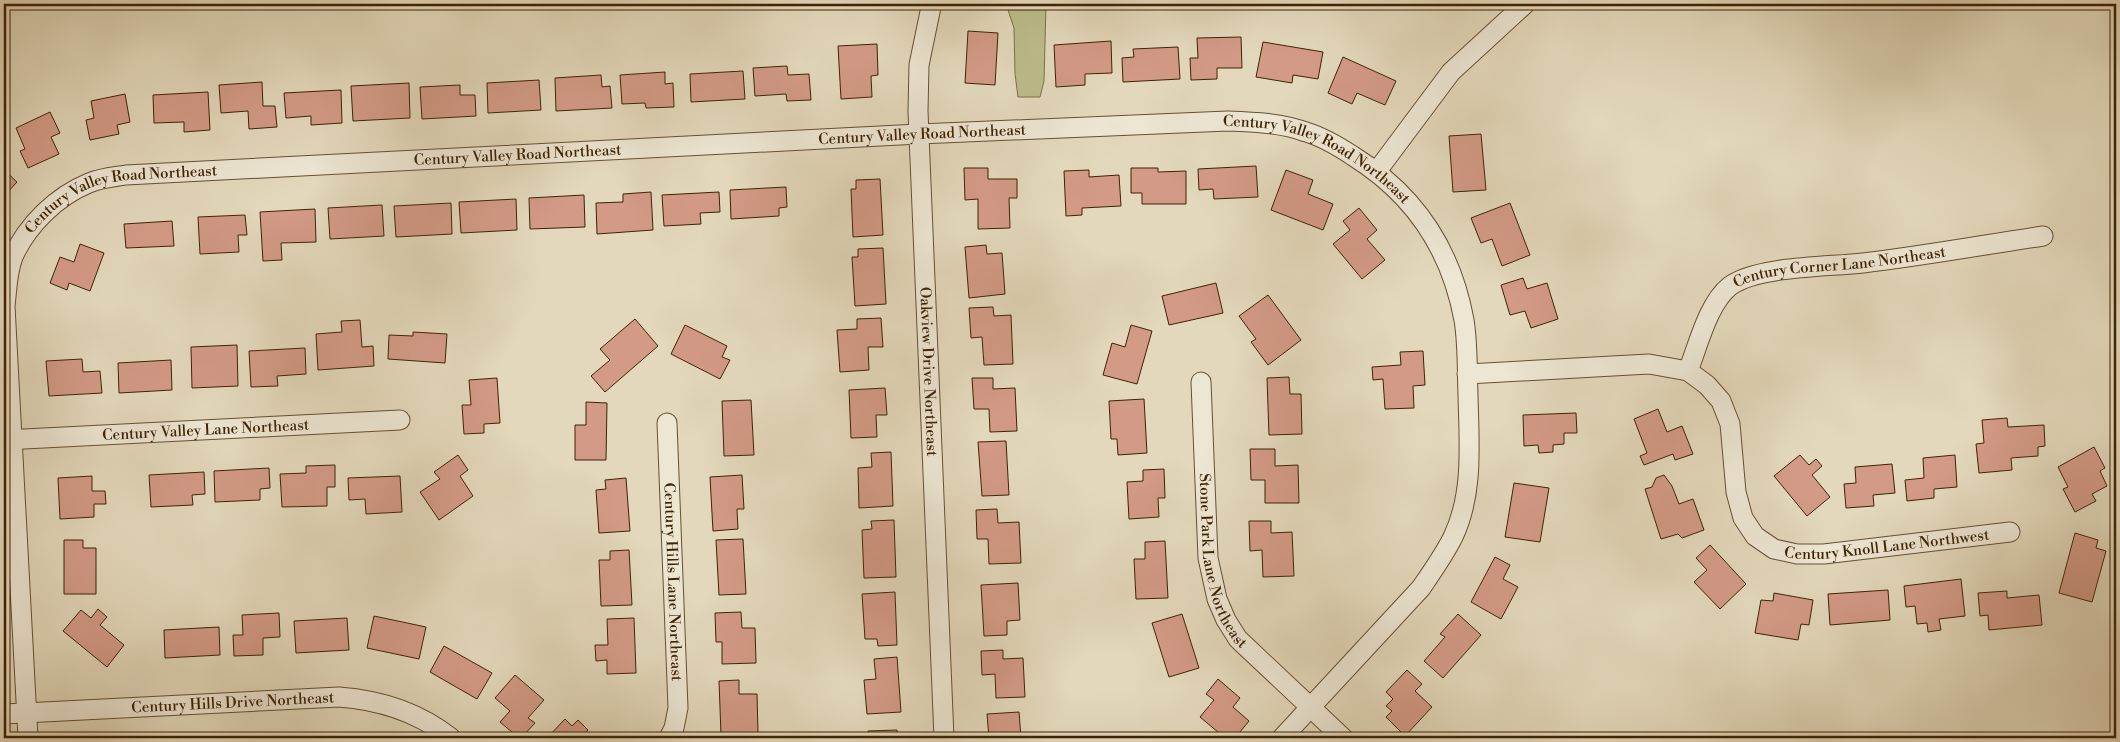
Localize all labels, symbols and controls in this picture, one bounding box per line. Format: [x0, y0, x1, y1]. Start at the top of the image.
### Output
street label: Century Valley Road Northeast [1223, 112, 1414, 208]
street label: Century Valley Road Northeast [818, 120, 1027, 149]
street label: Century Valley Road Northeast [413, 140, 623, 170]
street label: Century Valley Road Northeast [21, 161, 218, 238]
street label: Century Corner Lane Northeast [1730, 242, 1948, 292]
street label: Oakview Drive Northeast [915, 286, 941, 457]
street label: Century Valley Lane Northeast [102, 416, 310, 445]
street label: Stone Park Lane Northeast [1195, 473, 1251, 653]
street label: Century Hills Lane Northeast [659, 482, 686, 682]
street label: Century Knoll Lane Northwest [1782, 525, 1991, 564]
street label: Century Hills Drive Northeast [131, 688, 335, 718]

